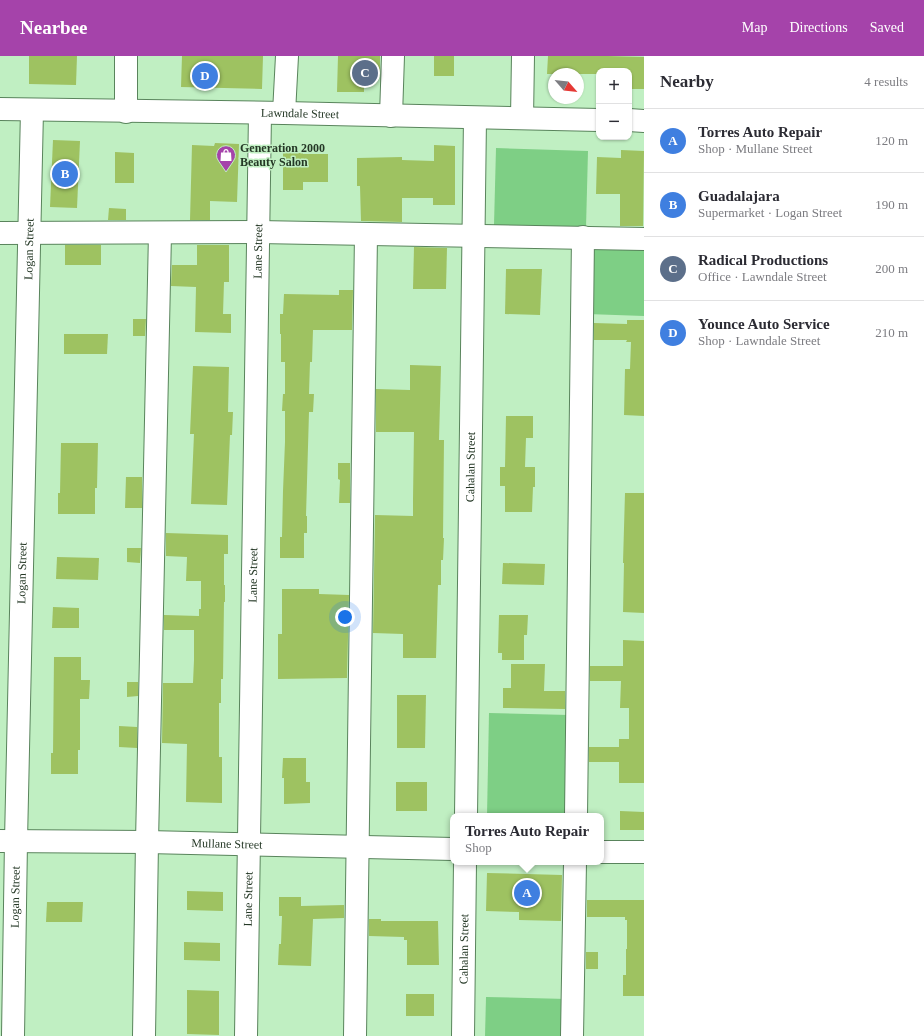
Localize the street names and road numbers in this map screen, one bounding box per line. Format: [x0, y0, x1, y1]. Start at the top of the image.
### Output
street label: Lawndale Street [261, 106, 340, 121]
street label: Logan Street [21, 218, 37, 280]
street label: Lane Street [250, 223, 265, 279]
street label: Cahalan Street [463, 431, 478, 502]
street label: Logan Street [14, 541, 30, 604]
street label: Lane Street [246, 547, 260, 603]
street label: Mullane Street [191, 836, 263, 852]
street label: Logan Street [8, 865, 23, 928]
street label: Lane Street [241, 871, 256, 927]
street label: Cahalan Street [457, 913, 471, 984]

